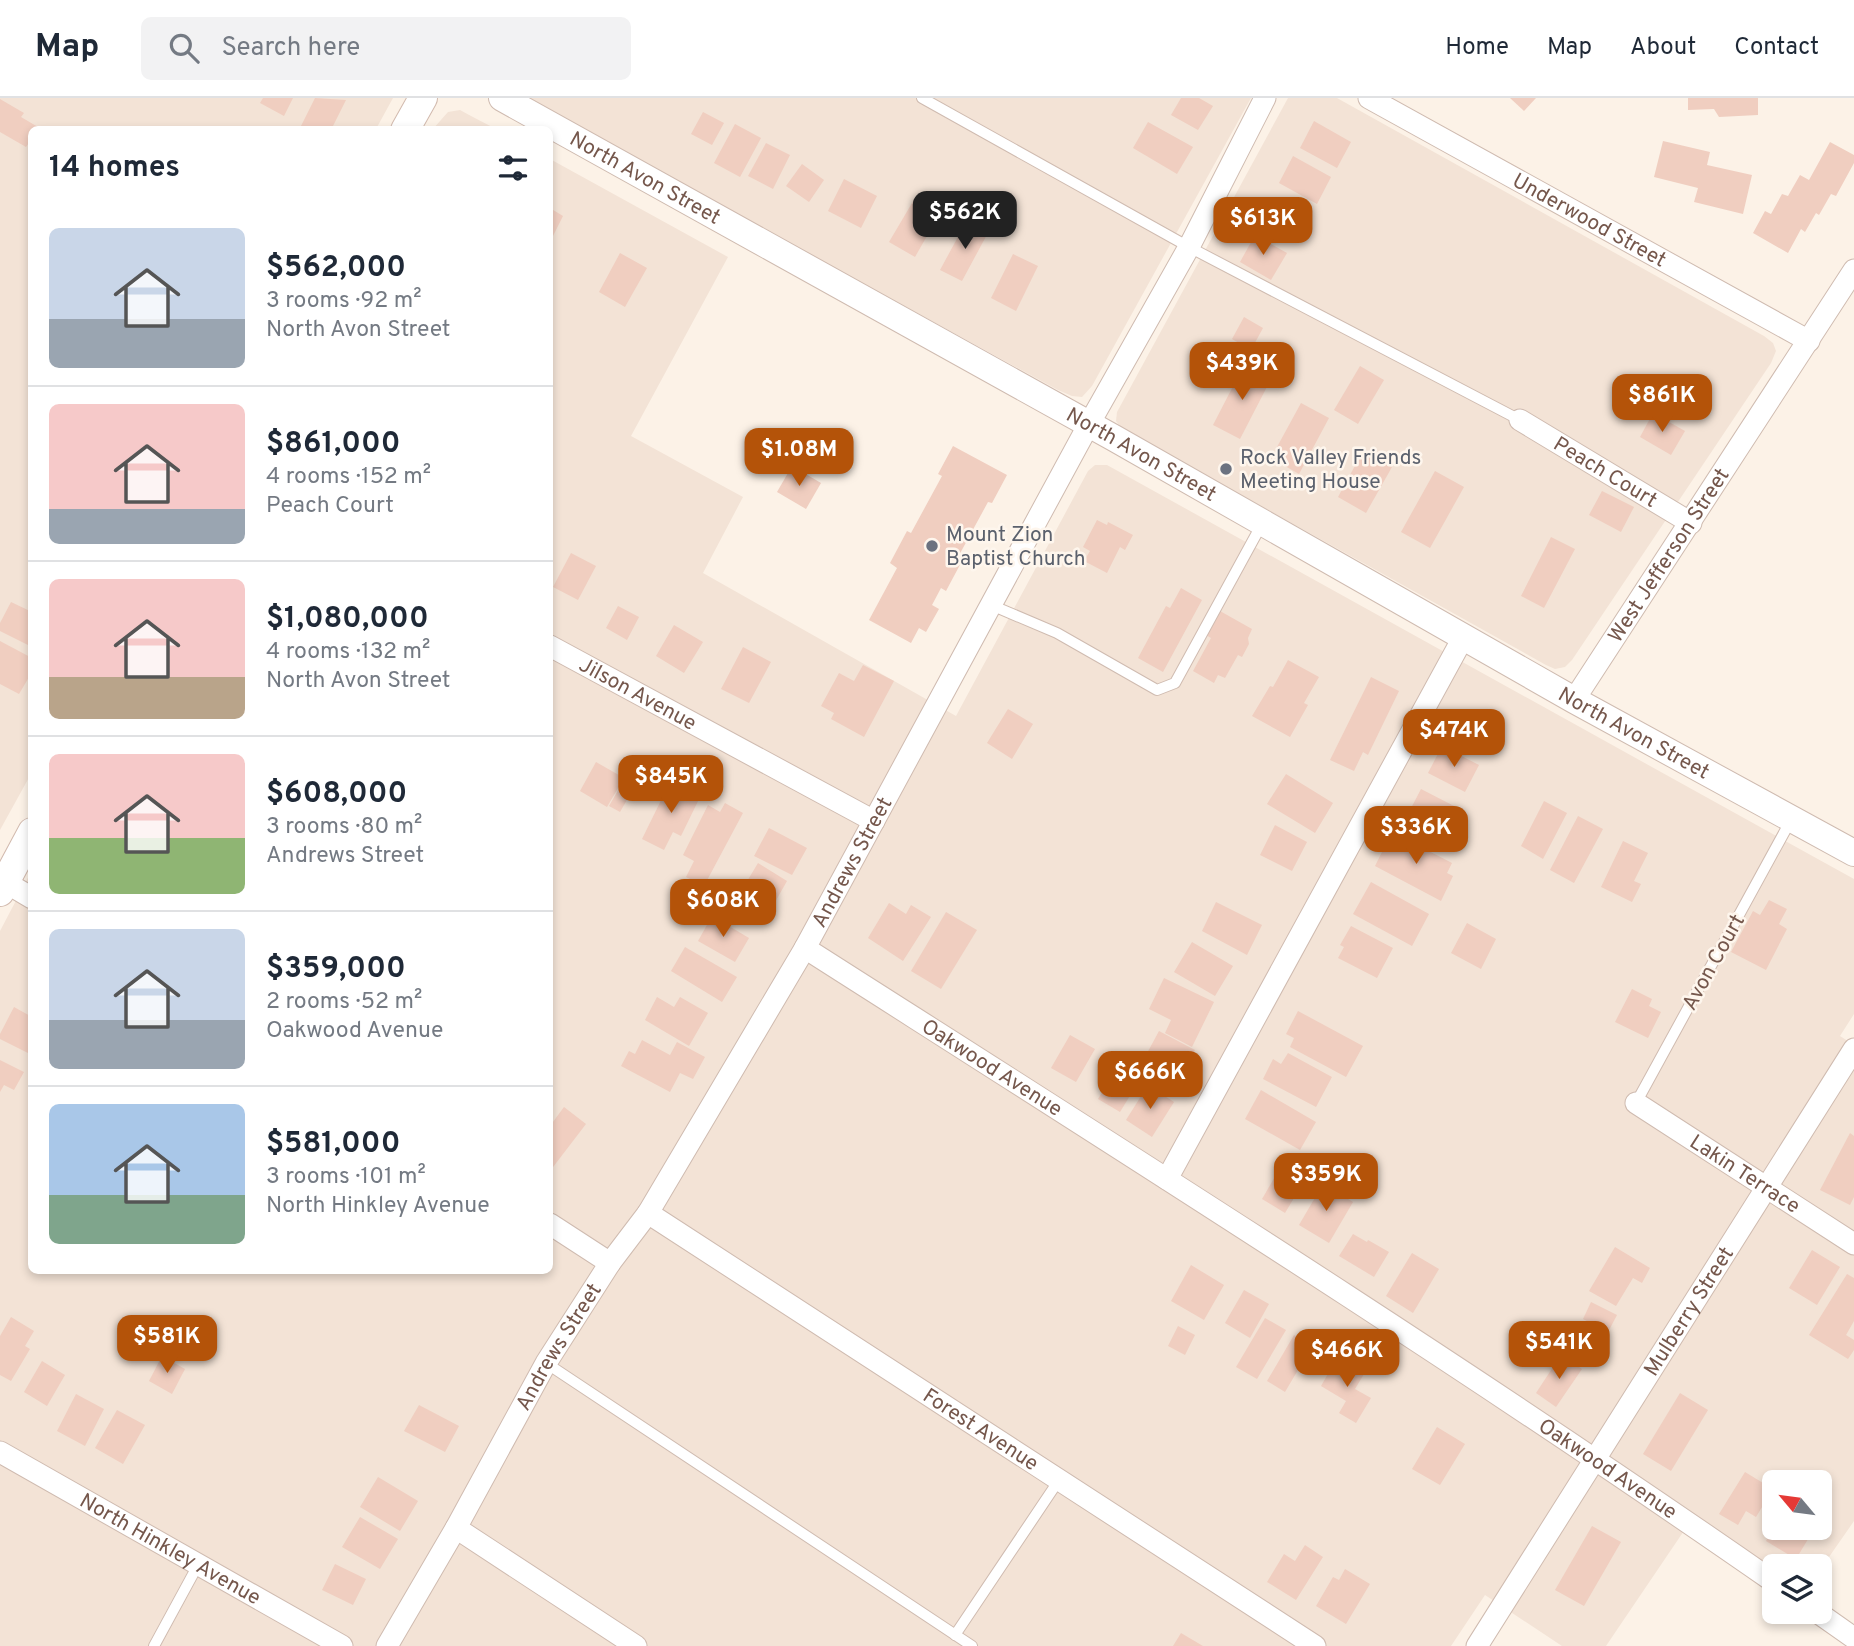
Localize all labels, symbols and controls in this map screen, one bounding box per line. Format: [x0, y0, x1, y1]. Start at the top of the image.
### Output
search box [141, 17, 631, 80]
text: Map [35, 27, 99, 69]
icon: search [165, 29, 203, 67]
text: Search here [221, 32, 360, 65]
text: Home [1445, 33, 1509, 63]
text: Map [1547, 33, 1592, 63]
text: About [1630, 33, 1696, 63]
text: Contact [1734, 33, 1819, 63]
street label: North Avon Street [564, 126, 725, 232]
icon: filters [494, 149, 532, 187]
text: 14 homes [49, 150, 180, 187]
street label: Underwood Street [1507, 168, 1671, 274]
pin: $562K [916, 192, 1014, 251]
pin: $613K [1214, 198, 1312, 257]
text: $562K [929, 199, 1001, 228]
text: $613K [1229, 205, 1297, 234]
text: $562,000 [266, 250, 406, 287]
icon: home [105, 256, 189, 340]
text: 3 rooms · 92 m² [266, 287, 422, 316]
text: North Avon Street [266, 316, 451, 345]
pin: $439K [1193, 342, 1291, 402]
text: $439K [1206, 350, 1278, 379]
pin: $861K [1613, 374, 1711, 434]
text: $861K [1628, 382, 1696, 411]
street label: North Avon Street [1061, 402, 1221, 509]
text: $861,000 [266, 426, 401, 463]
pin: $1.08M [742, 428, 856, 488]
street label: Peach Court [1548, 431, 1662, 515]
icon: home [105, 432, 189, 516]
text: $1.08M [761, 436, 837, 465]
place label: Rock Valley Friends Meeting House [1240, 445, 1421, 496]
marker: Rock Valley Friends Meeting House [1218, 461, 1234, 477]
text: 4 rooms · 152 m² [266, 463, 431, 492]
street label: West Jefferson Street [1603, 463, 1736, 648]
text: Peach Court [266, 492, 394, 521]
place label: Mount Zion Baptist Church [946, 522, 1086, 573]
marker: Mount Zion Baptist Church [924, 538, 940, 554]
text: $1,080,000 [266, 601, 429, 638]
icon: home [105, 607, 189, 691]
text: 4 rooms · 132 m² [266, 638, 430, 667]
street label: Jilson Avenue [574, 652, 701, 738]
text: North Avon Street [266, 667, 451, 696]
street label: North Avon Street [1553, 682, 1714, 786]
pin: $474K [1405, 710, 1503, 769]
text: $474K [1419, 717, 1489, 746]
pin: $845K [622, 756, 720, 815]
text: $845K [634, 763, 708, 792]
text: $608,000 [266, 776, 407, 813]
icon: home [105, 782, 189, 866]
street label: Andrews Street [807, 793, 899, 933]
pin: $336K [1367, 806, 1465, 866]
text: 3 rooms · 80 m² [266, 813, 422, 842]
text: $336K [1380, 814, 1452, 843]
text: Andrews Street [266, 842, 424, 871]
pin: $608K [674, 880, 772, 939]
text: $608K [686, 887, 760, 916]
street label: Avon Court [1677, 910, 1752, 1016]
text: $359,000 [266, 951, 406, 988]
icon: home [105, 957, 189, 1041]
text: 2 rooms · 52 m² [266, 988, 422, 1017]
street label: Oakwood Avenue [916, 1014, 1067, 1124]
text: Oakwood Avenue [266, 1017, 443, 1046]
pin: $666K [1101, 1052, 1199, 1111]
text: $666K [1114, 1059, 1186, 1088]
text: $581,000 [266, 1126, 400, 1163]
street label: Lakin Terrace [1684, 1129, 1805, 1220]
icon: home [105, 1132, 189, 1216]
pin: $359K [1277, 1154, 1375, 1213]
text: $359K [1290, 1161, 1362, 1190]
text: 3 rooms · 101 m² [266, 1163, 426, 1192]
text: North Hinkley Avenue [266, 1192, 490, 1221]
street label: Mulberry Street [1639, 1242, 1741, 1382]
street label: Andrews Street [511, 1279, 609, 1416]
pin: $581K [118, 1316, 216, 1375]
pin: $541K [1510, 1322, 1608, 1381]
text: $581K [133, 1323, 201, 1352]
text: $541K [1525, 1329, 1593, 1358]
pin: $466K [1298, 1330, 1396, 1389]
text: $466K [1310, 1337, 1384, 1366]
street label: Forest Avenue [917, 1383, 1043, 1478]
street label: Oakwood Avenue [1533, 1413, 1682, 1526]
north arrow [1762, 1470, 1832, 1540]
map controls [1762, 1470, 1832, 1624]
street label: North Hinkley Avenue [74, 1488, 265, 1612]
button: layers [1762, 1554, 1832, 1624]

